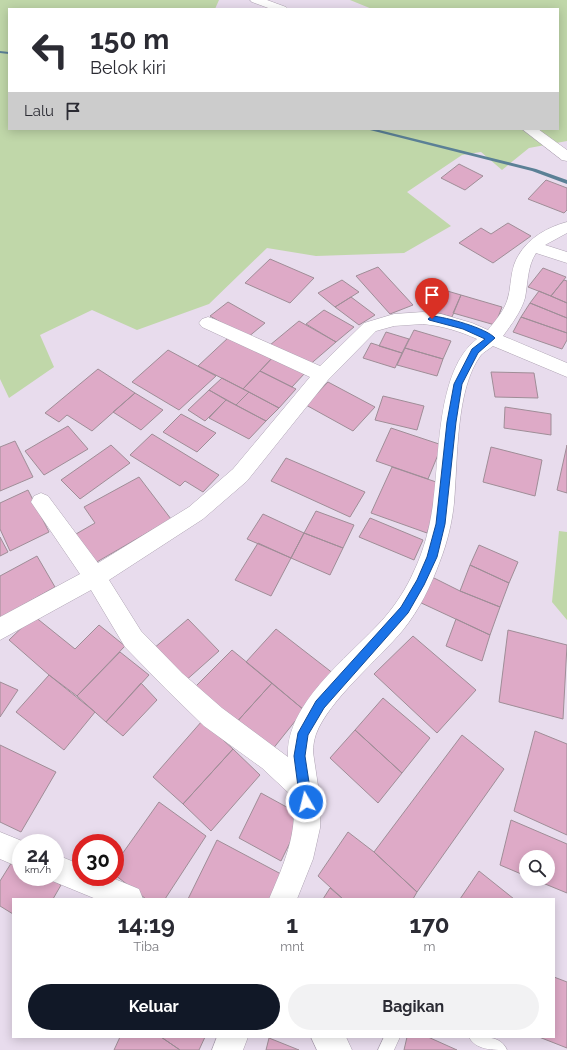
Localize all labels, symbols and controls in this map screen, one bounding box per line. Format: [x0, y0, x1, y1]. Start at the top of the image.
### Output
text: 150 m [90, 23, 169, 56]
icon: left [24, 24, 76, 76]
text: Belok kiri [90, 57, 166, 78]
icon: arrive [62, 100, 84, 122]
text: Lalu [24, 102, 54, 120]
pin [415, 278, 449, 319]
icon: arrive [421, 284, 443, 306]
position arrow [285, 781, 327, 823]
speed limit sign: 30 [72, 834, 124, 886]
text: 24 [27, 843, 49, 867]
map controls [519, 850, 555, 886]
button: search [519, 850, 555, 886]
text: km/h [25, 864, 51, 875]
text: 14:19 [117, 910, 175, 939]
text: 1 [286, 910, 298, 939]
text: 170 [410, 910, 450, 939]
text: Tiba [133, 939, 159, 954]
text: mnt [280, 939, 304, 954]
text: m [424, 939, 436, 954]
button: Keluar [28, 984, 280, 1030]
button: Bagikan [288, 984, 539, 1030]

